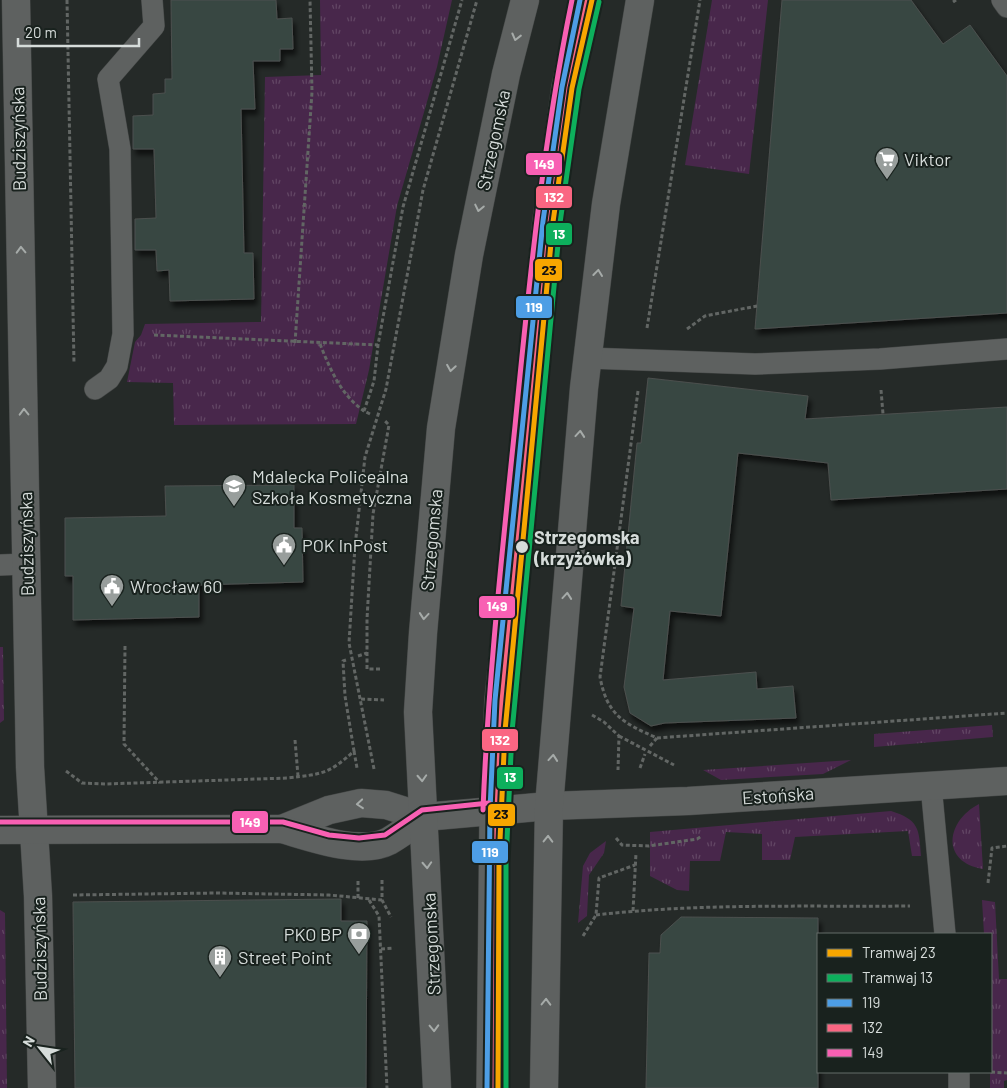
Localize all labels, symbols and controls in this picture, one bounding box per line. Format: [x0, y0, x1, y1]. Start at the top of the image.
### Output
scale bar [18, 15, 139, 47]
text: 20 m [25, 23, 57, 41]
one-way arrow [511, 33, 521, 41]
street label: Budziszyńska [6, 87, 30, 191]
street label: Strzegomska [472, 88, 514, 192]
supermarket icon: Viktor [874, 146, 900, 180]
place label: Viktor [904, 148, 951, 170]
line badge: 149 [525, 152, 563, 176]
text: 149 [534, 155, 554, 172]
line badge: 132 [535, 185, 573, 209]
text: 132 [544, 188, 564, 205]
one-way arrow [474, 203, 485, 212]
line badge: 13 [545, 222, 573, 246]
text: 13 [553, 225, 565, 242]
one-way arrow [16, 246, 26, 254]
line badge: 23 [534, 258, 563, 282]
text: 23 [541, 261, 557, 278]
one-way arrow [592, 268, 603, 276]
line badge: 119 [515, 295, 553, 319]
text: 119 [525, 298, 543, 315]
one-way arrow [446, 363, 456, 372]
one-way arrow [19, 408, 29, 416]
one-way arrow [575, 430, 586, 438]
place label: Mdalecka Policealna Szkoła Kosmetyczna [252, 465, 412, 508]
school or university icon: Mdalecka Policealna Szkoła Kosmetyczna [221, 473, 247, 507]
street label: Strzegomska [416, 488, 446, 592]
street label: Budziszyńska [14, 492, 38, 596]
place label: Strzegomska (krzyżówka) [533, 526, 639, 569]
public building icon: POK InPost [271, 532, 297, 566]
place label: POK InPost [302, 534, 388, 556]
marker: Strzegomska (krzyżówka) [514, 539, 530, 555]
public building icon: Wrocław 60 [99, 573, 125, 607]
place label: Wrocław 60 [130, 575, 223, 597]
one-way arrow [562, 592, 573, 600]
line badge: 149 [478, 595, 516, 619]
text: 149 [487, 597, 507, 614]
one-way arrow [419, 612, 430, 620]
line badge: 132 [481, 728, 519, 752]
text: 132 [490, 731, 510, 748]
one-way arrow [548, 754, 559, 762]
line badge: 13 [496, 766, 524, 790]
text: 13 [504, 768, 516, 785]
one-way arrow [417, 775, 428, 783]
street label: Estońska [741, 782, 815, 808]
one-way arrow [356, 798, 364, 809]
line badge: 23 [487, 803, 516, 827]
text: 23 [493, 805, 509, 822]
line badge: 149 [231, 810, 269, 834]
text: 149 [240, 813, 260, 830]
one-way arrow [543, 835, 553, 842]
line badge: 119 [471, 840, 509, 864]
text: 119 [481, 843, 499, 860]
one-way arrow [422, 862, 432, 870]
street label: Strzegomska [417, 892, 445, 996]
street label: Budziszyńska [27, 897, 51, 1001]
bank icon: PKO BP [346, 921, 372, 955]
place label: PKO BP [284, 923, 342, 945]
legend [817, 933, 992, 1073]
text: Tramwaj 23 [862, 943, 936, 961]
building icon: Street Point [207, 944, 233, 978]
place label: Street Point [238, 946, 332, 968]
text: Tramwaj 13 [862, 968, 933, 986]
text: 119 [862, 993, 880, 1011]
one-way arrow [540, 997, 551, 1005]
text: 132 [862, 1018, 883, 1036]
north arrow [15, 1023, 65, 1073]
one-way arrow [429, 1024, 440, 1032]
text: N [19, 1033, 38, 1050]
text: 149 [862, 1043, 883, 1061]

